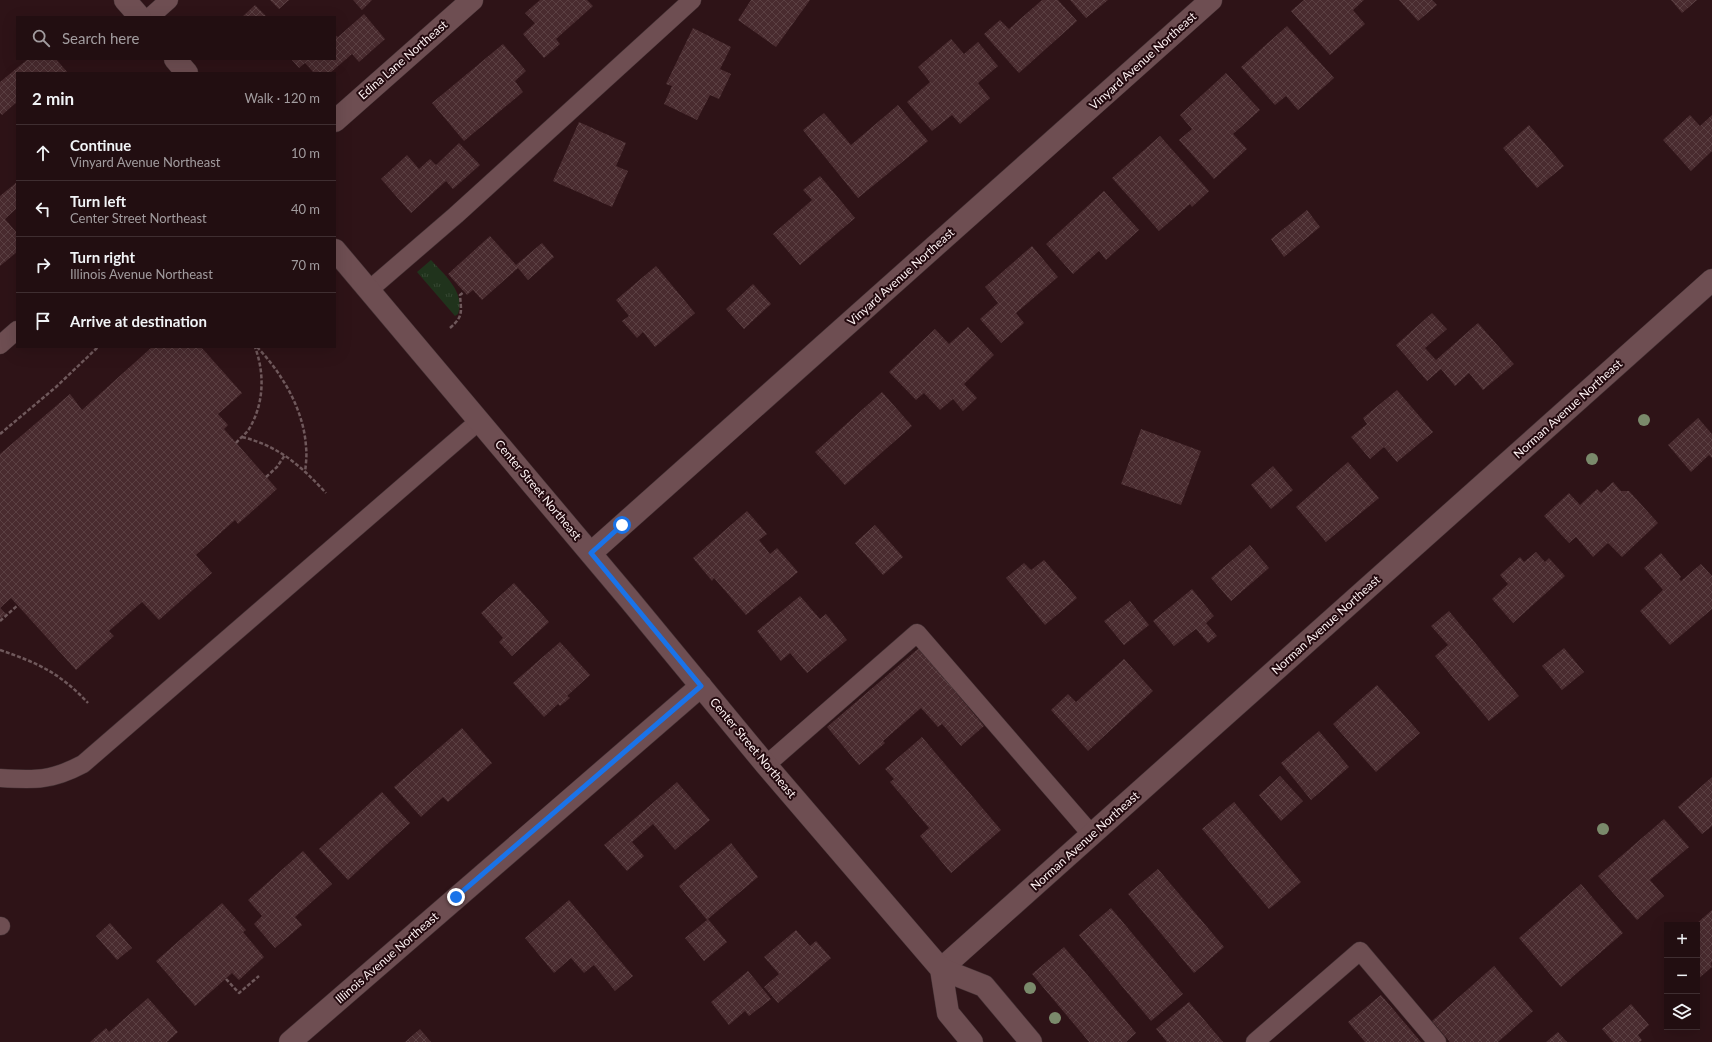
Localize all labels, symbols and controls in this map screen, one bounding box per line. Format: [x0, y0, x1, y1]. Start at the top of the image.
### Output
street label: Vinyard Avenue Northeast [1086, 8, 1200, 113]
search box [16, 16, 336, 60]
street label: Edina Lane Northeast [355, 16, 451, 102]
icon: search [30, 27, 52, 49]
text: Search here [62, 29, 139, 47]
text: 2 min [32, 88, 74, 109]
text: Walk · 120 m [244, 90, 320, 106]
text: Continue [70, 136, 131, 154]
icon: ahead [32, 142, 54, 164]
text: 10 m [291, 145, 320, 161]
text: Vinyard Avenue Northeast [70, 154, 220, 170]
text: Turn left [70, 192, 126, 210]
icon: left [32, 198, 54, 220]
text: 40 m [291, 201, 320, 217]
text: Center Street Northeast [70, 210, 207, 226]
street label: Vinyard Avenue Northeast [844, 224, 958, 329]
text: Turn right [70, 248, 135, 266]
icon: right [32, 254, 54, 276]
text: 70 m [291, 257, 320, 273]
text: Illinois Avenue Northeast [70, 266, 213, 282]
icon: arrive [32, 310, 54, 332]
text: Arrive at destination [70, 312, 207, 330]
street label: Norman Avenue Northeast [1510, 355, 1626, 461]
street label: Center Street Northeast [492, 436, 585, 543]
route start [613, 516, 631, 534]
street label: Norman Avenue Northeast [1268, 571, 1384, 677]
street label: Center Street Northeast [707, 694, 800, 801]
street label: Norman Avenue Northeast [1027, 787, 1143, 893]
route end [447, 888, 465, 906]
street label: Illinois Avenue Northeast [332, 908, 442, 1007]
map controls [1664, 922, 1700, 1030]
button: + [1664, 922, 1700, 958]
button: − [1664, 958, 1700, 994]
button: layers [1664, 994, 1700, 1030]

